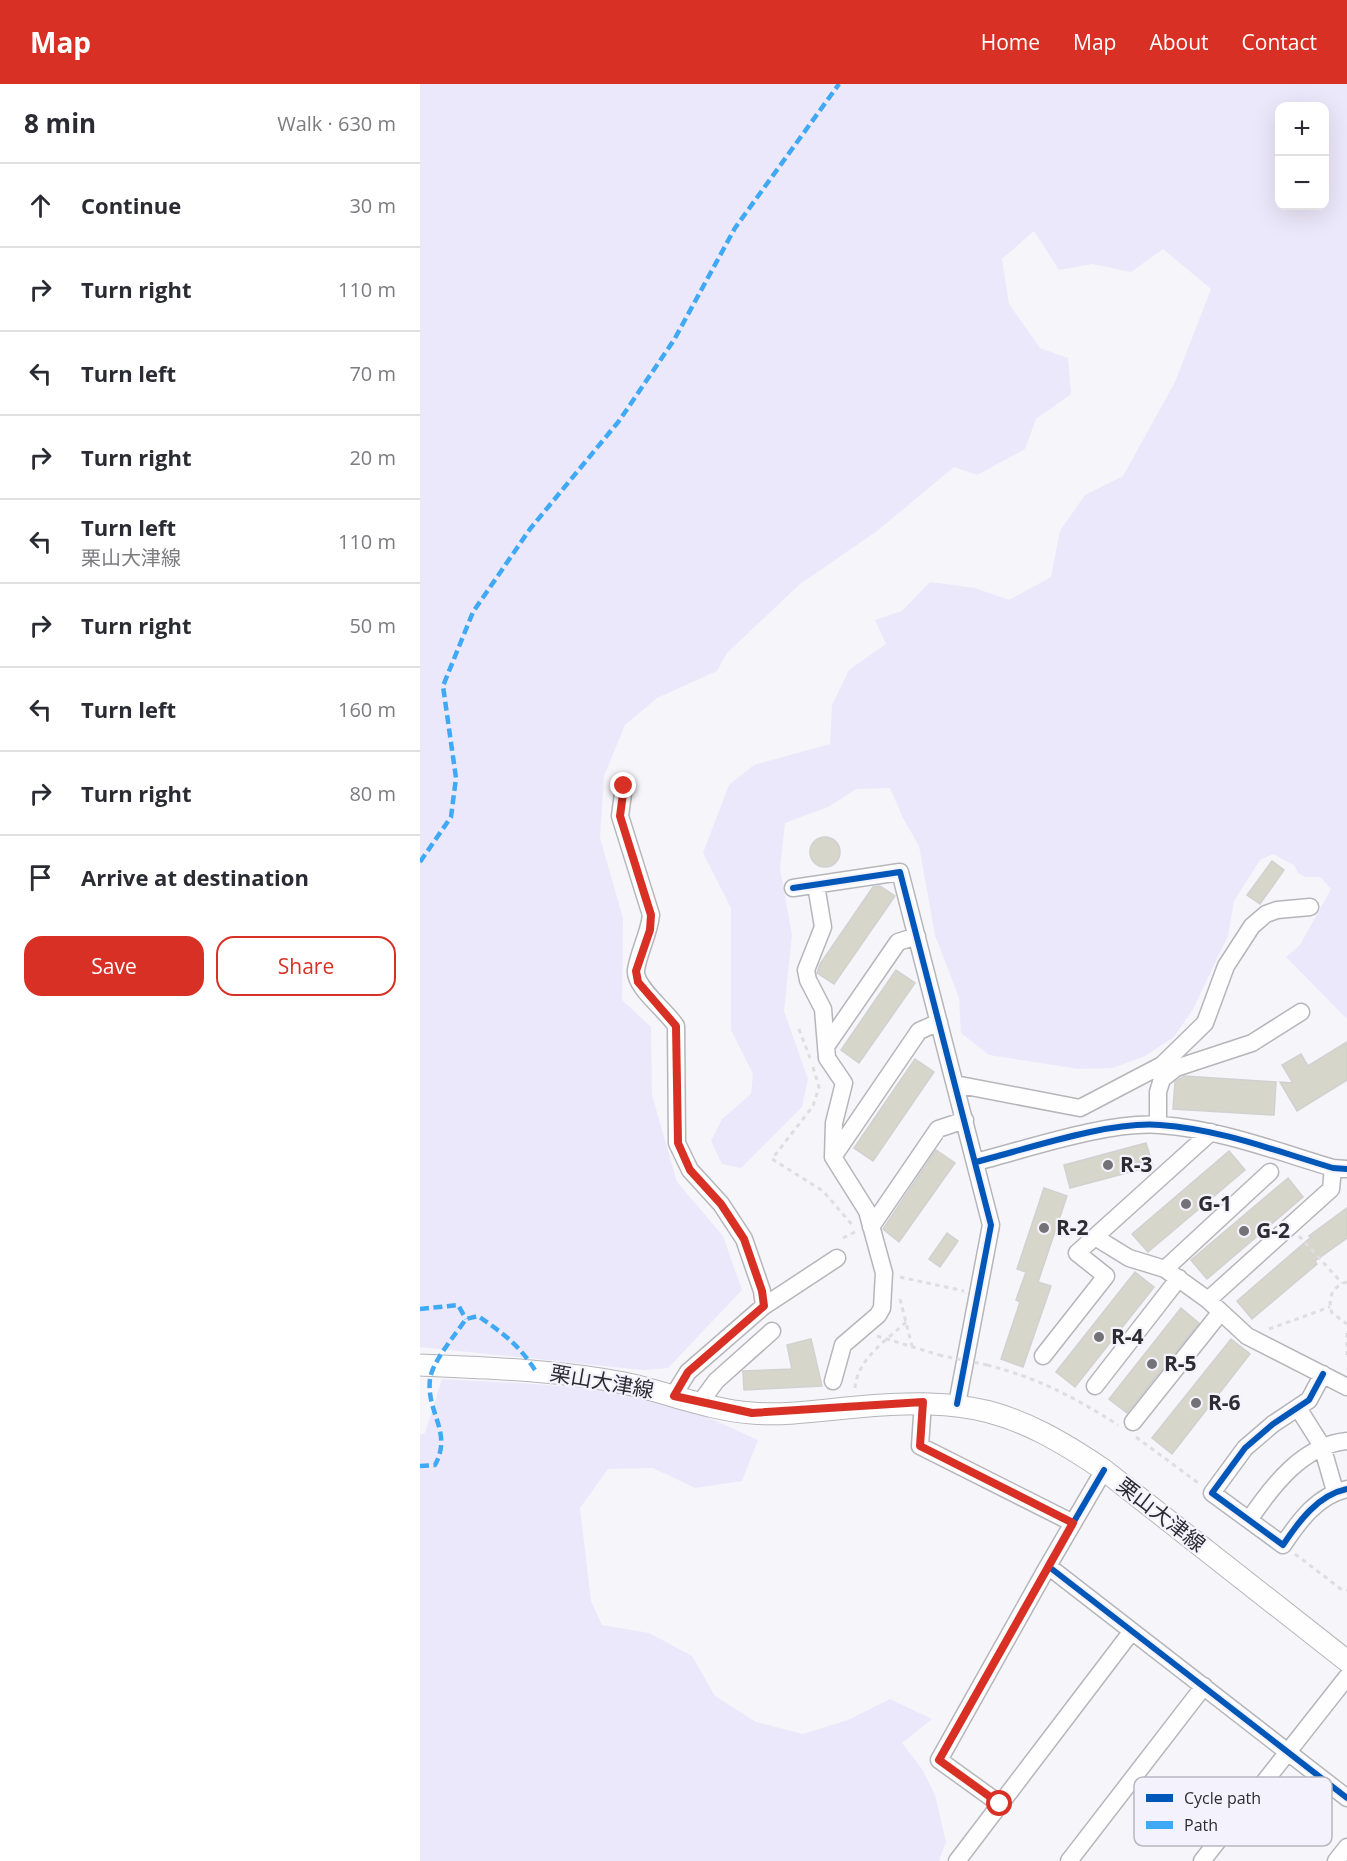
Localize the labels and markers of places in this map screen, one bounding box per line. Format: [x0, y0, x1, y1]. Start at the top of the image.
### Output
place label: R-3 [1120, 1150, 1153, 1178]
marker: R-3 [1101, 1158, 1115, 1172]
place label: G-1 [1198, 1189, 1232, 1217]
marker: G-1 [1179, 1197, 1193, 1211]
place label: R-2 [1056, 1213, 1089, 1241]
place label: G-2 [1256, 1216, 1290, 1244]
marker: R-2 [1037, 1221, 1051, 1235]
marker: G-2 [1237, 1224, 1251, 1238]
place label: R-4 [1111, 1322, 1144, 1350]
marker: R-4 [1092, 1330, 1106, 1344]
place label: R-5 [1164, 1349, 1197, 1377]
marker: R-5 [1145, 1357, 1159, 1371]
place label: R-6 [1208, 1388, 1241, 1416]
marker: R-6 [1189, 1396, 1203, 1410]

